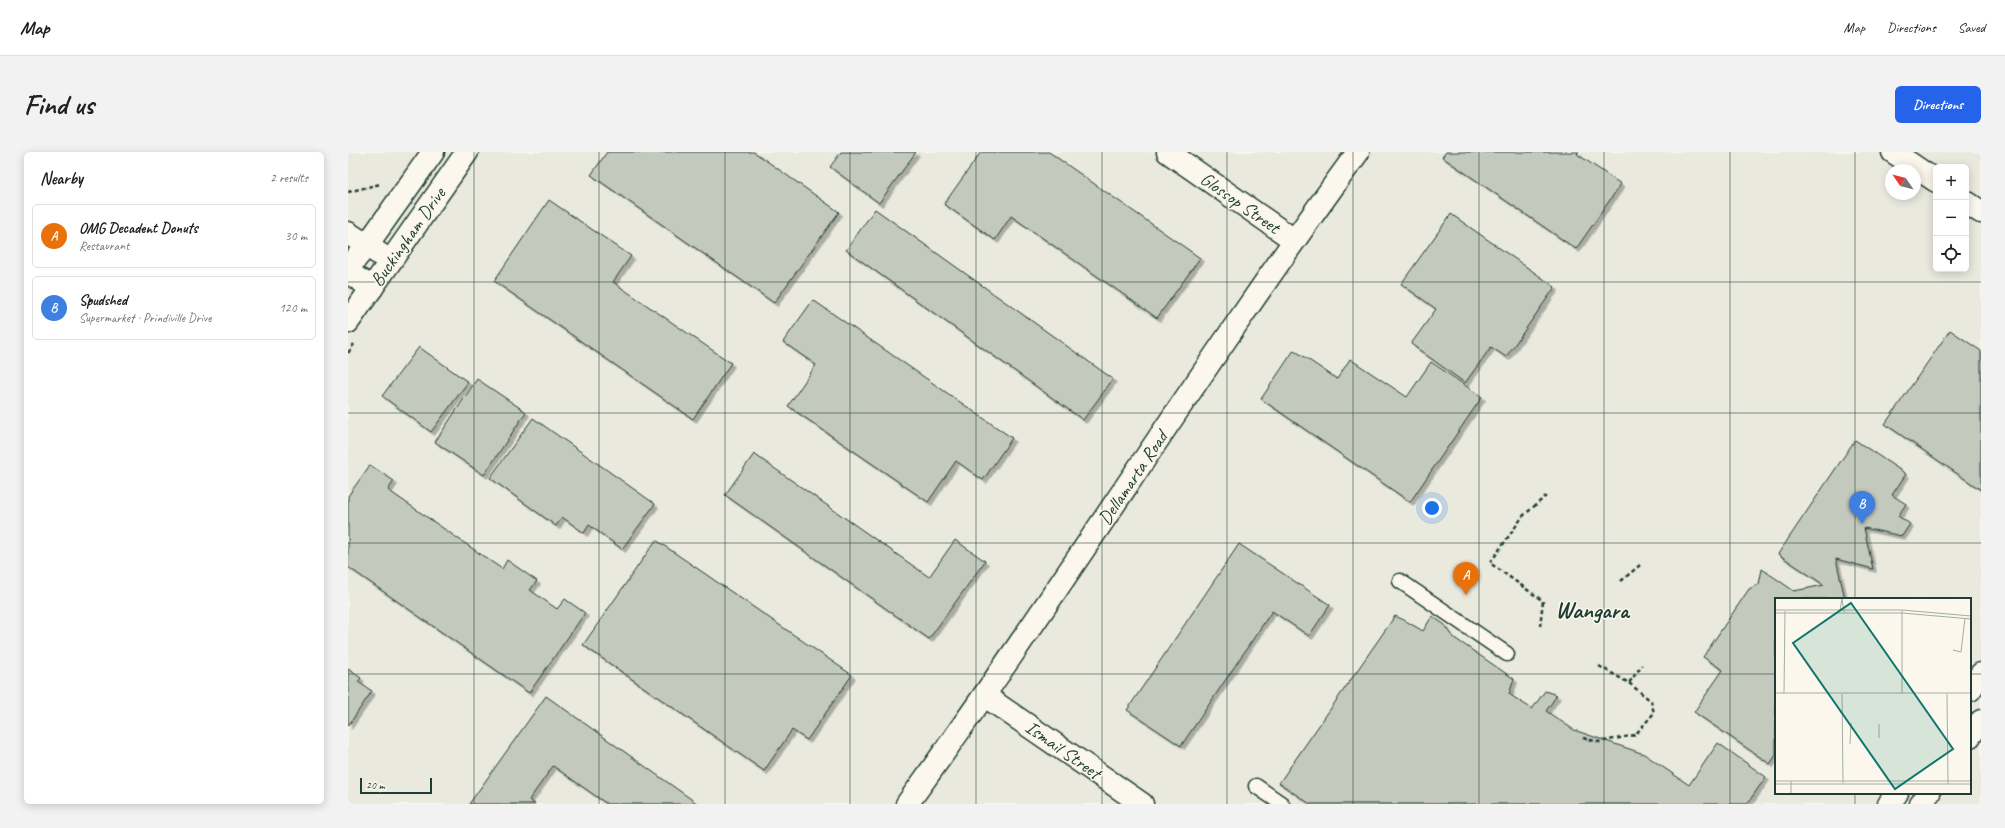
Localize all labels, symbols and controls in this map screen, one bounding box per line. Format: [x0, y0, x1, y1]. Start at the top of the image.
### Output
text: Map [20, 16, 50, 40]
text: Map [1844, 19, 1865, 36]
text: Directions [1887, 19, 1936, 36]
text: Saved [1958, 19, 1985, 36]
button: Directions [1895, 86, 1981, 123]
text: Find us [24, 87, 94, 122]
north arrow [1885, 164, 1921, 200]
map controls [1933, 164, 1969, 272]
button: + [1933, 164, 1969, 200]
street label: Glossop Street [1196, 167, 1286, 240]
text: Nearby [40, 168, 83, 189]
text: 2 results [270, 170, 308, 186]
street label: Buckingham Drive [365, 181, 452, 291]
button: − [1933, 200, 1969, 236]
text: OMG Decadent Donuts [79, 219, 198, 238]
text: A [51, 228, 57, 244]
text: 30 m [285, 228, 307, 244]
button: locate [1933, 236, 1969, 272]
text: Restaurant [79, 238, 129, 254]
text: Spudshed [79, 291, 127, 310]
text: B [51, 300, 57, 316]
text: 120 m [279, 300, 307, 316]
text: Supermarket · Prindiville Drive [79, 310, 211, 326]
street label: Dellamarta Road [1093, 424, 1175, 529]
pin: B [1849, 491, 1875, 524]
your location [1422, 498, 1442, 518]
pin: A [1453, 562, 1479, 595]
district label: Wangara [1555, 596, 1631, 625]
inset map [1775, 598, 1971, 794]
street label: Ismail Street [1021, 715, 1108, 786]
scale bar [360, 776, 432, 795]
text: 20 m [366, 778, 385, 792]

